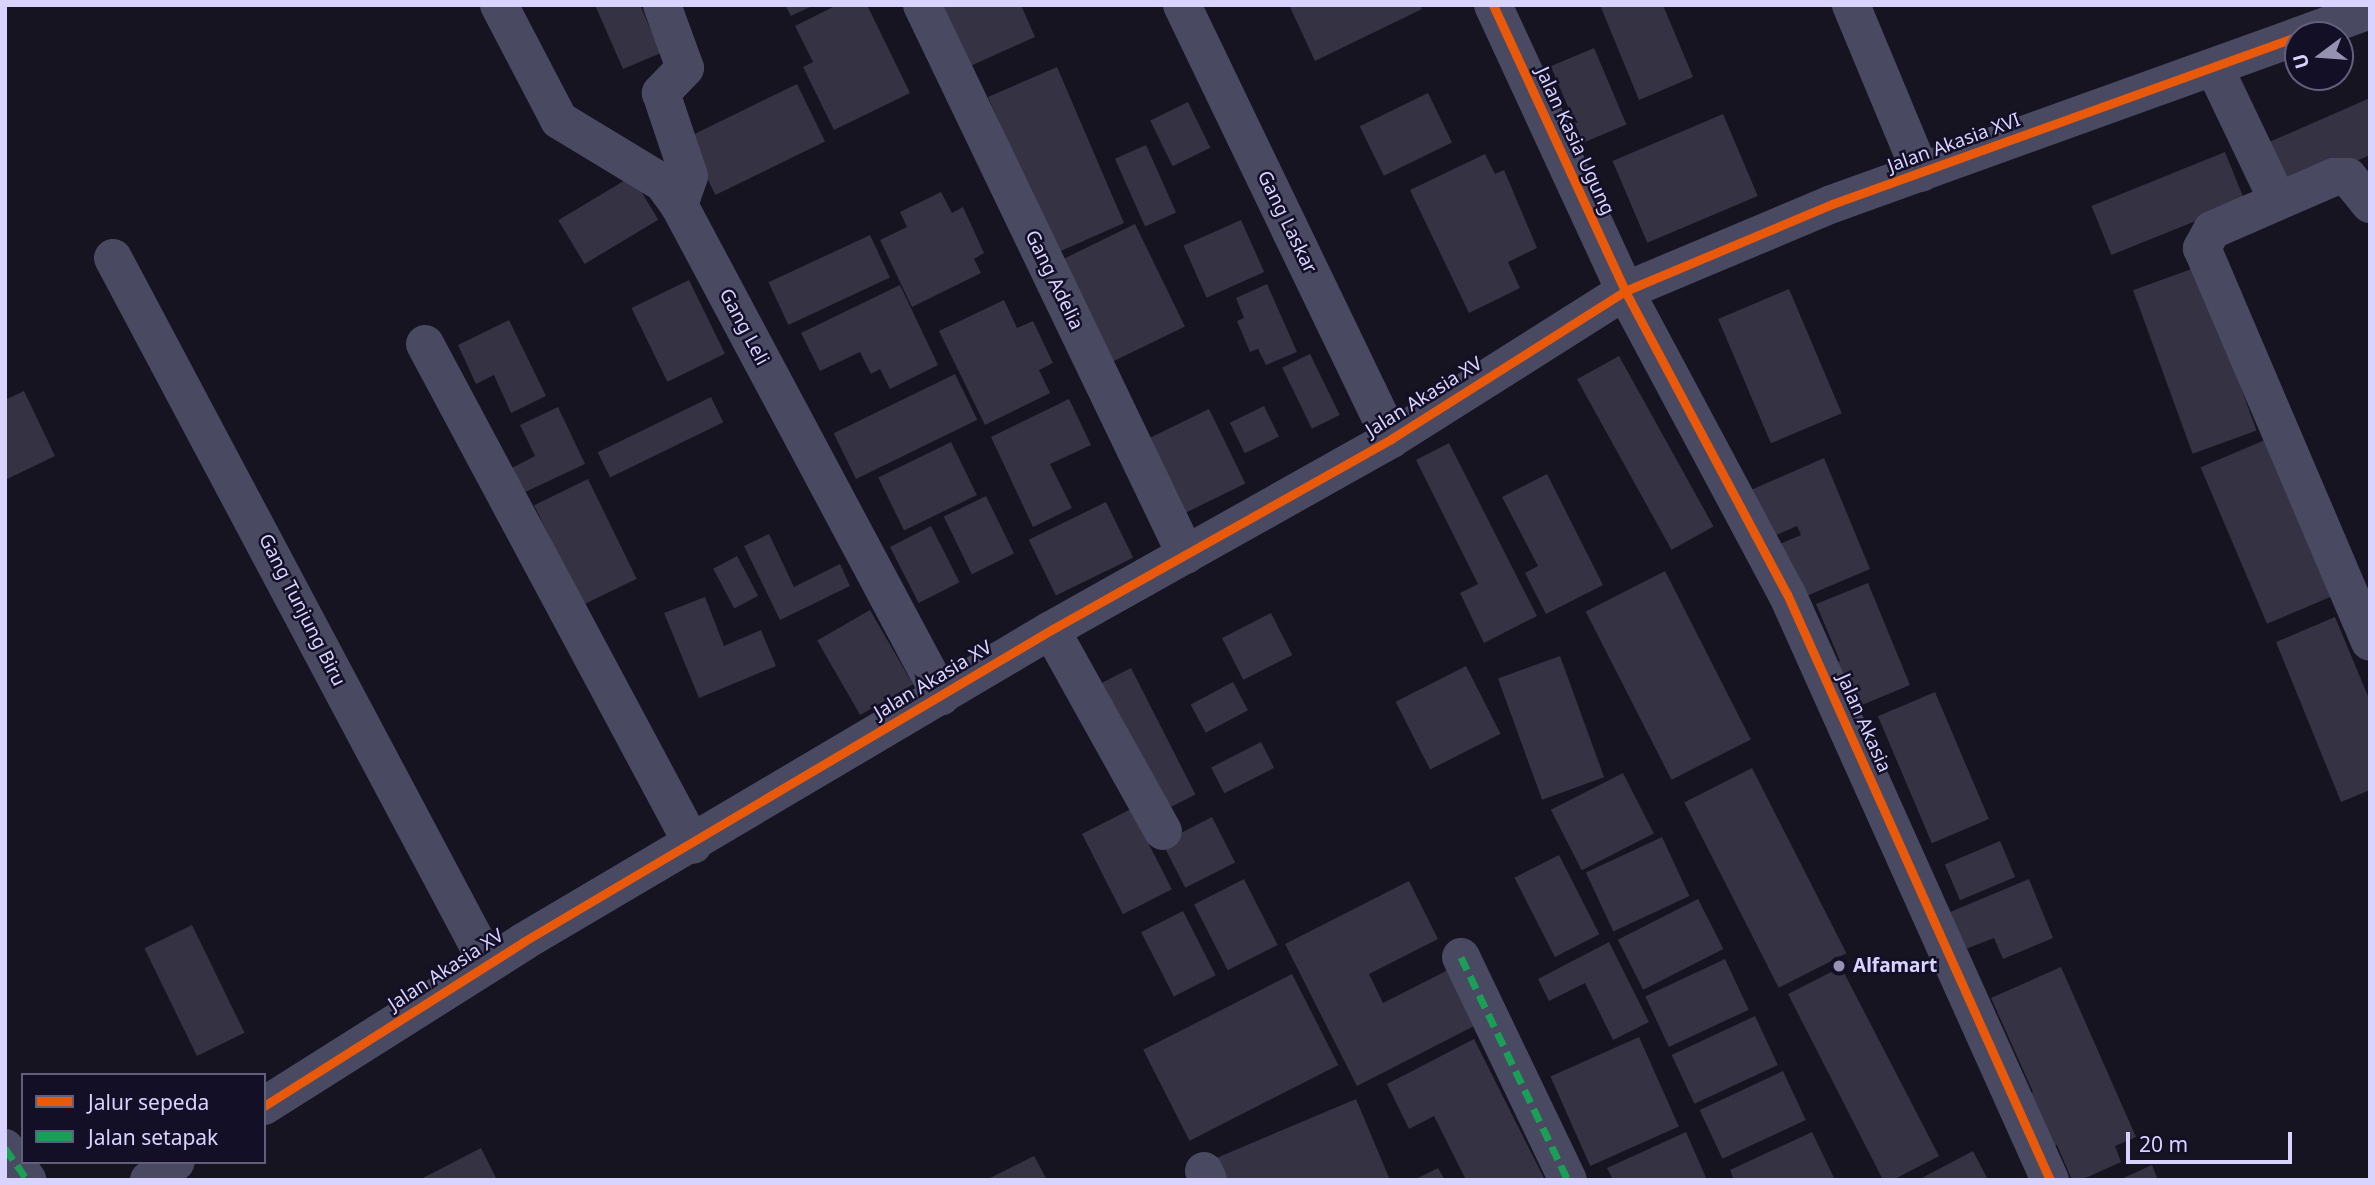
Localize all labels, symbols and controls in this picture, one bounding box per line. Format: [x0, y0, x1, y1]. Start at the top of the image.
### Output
north arrow [2284, 21, 2354, 91]
text: U [2286, 51, 2315, 72]
street label: Jalan Kasia Ugung [1531, 63, 1619, 219]
street label: Jalan Akasia XVI [1885, 108, 2023, 178]
street label: Gang Laskar [1252, 167, 1322, 277]
street label: Gang Adelia [1020, 227, 1088, 333]
street label: Gang Leli [714, 285, 774, 369]
street label: Jalan Akasia XV [1361, 352, 1487, 442]
street label: Gang Tunjung Biru [254, 530, 350, 690]
street label: Jalan Akasia XV [870, 636, 996, 724]
street label: Jalan Akasia [1832, 670, 1896, 776]
street label: Jalan Akasia XV [384, 924, 508, 1016]
place label: Alfamart [1853, 955, 1937, 977]
marker: Alfamart [1831, 958, 1847, 974]
legend [21, 1073, 266, 1164]
text: Jalur sepeda [88, 1088, 209, 1116]
scale bar [2130, 1118, 2296, 1162]
text: Jalan setapak [88, 1123, 218, 1151]
text: 20 m [2139, 1130, 2188, 1158]

